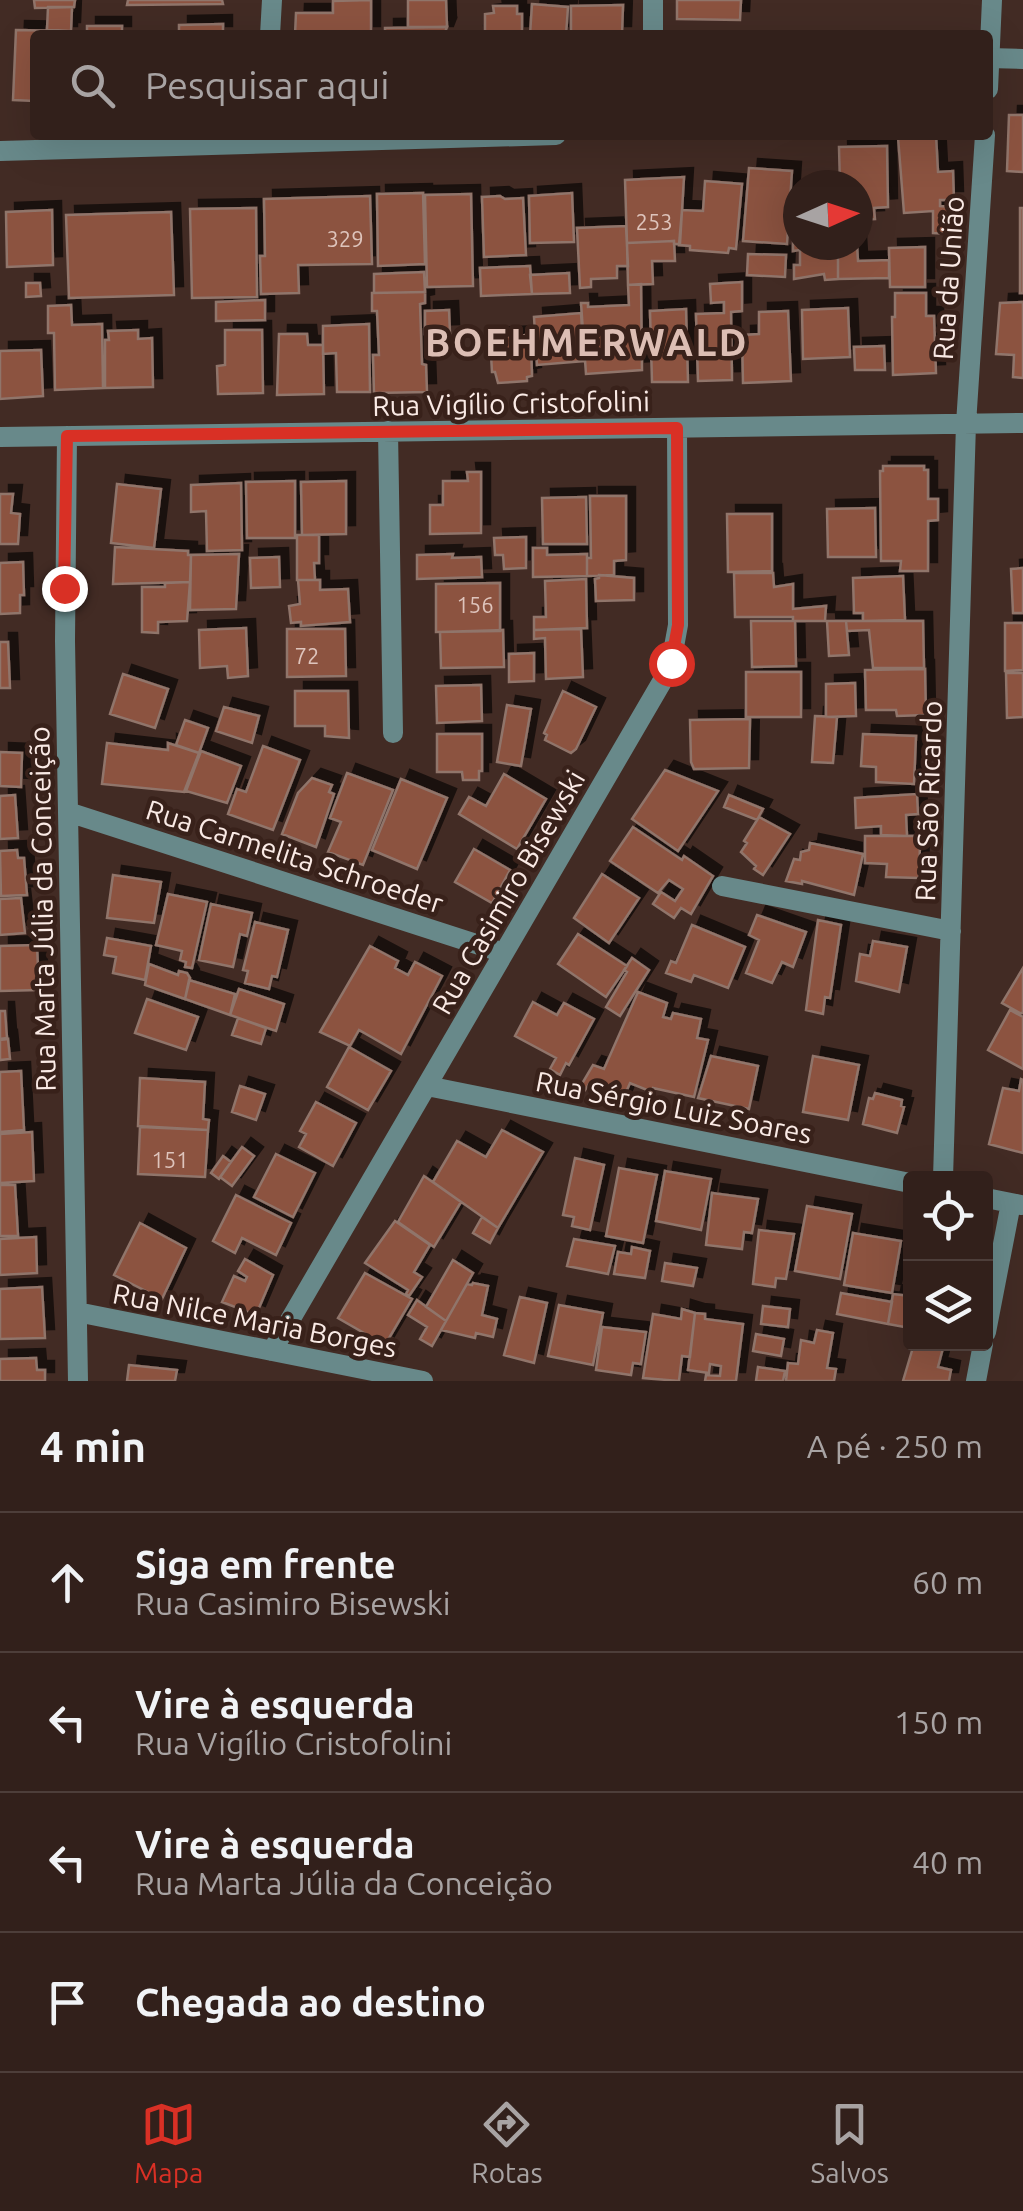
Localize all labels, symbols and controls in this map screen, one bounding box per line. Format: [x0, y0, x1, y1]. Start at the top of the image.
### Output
search box [30, 30, 993, 140]
icon: search [65, 58, 120, 113]
text: Pesquisar aqui [145, 64, 389, 106]
north arrow [783, 170, 873, 260]
street label: Rua da União [927, 195, 969, 361]
house number: 253 [635, 209, 673, 234]
house number: 329 [326, 226, 364, 251]
district label: BOEHMERWALD [425, 321, 749, 363]
street label: Rua Vigílio Cristofolini [372, 385, 650, 421]
route end [42, 566, 88, 612]
house number: 156 [456, 592, 494, 617]
route start [649, 641, 695, 687]
house number: 72 [295, 643, 319, 668]
street label: Rua São Ricardo [909, 700, 947, 902]
street label: Rua Marta Júlia da Conceição [23, 726, 61, 1092]
street label: Rua Casimiro Bisewski [426, 765, 590, 1019]
street label: Rua Carmelita Schroeder [143, 793, 448, 919]
street label: Rua Sérgio Luiz Soares [533, 1065, 815, 1149]
house number: 151 [151, 1147, 189, 1172]
map controls [903, 1171, 993, 1351]
button: locate [903, 1171, 993, 1261]
button: layers [903, 1261, 993, 1351]
street label: Rua Nilce Maria Borges [110, 1277, 400, 1363]
text: 4 min [40, 1423, 146, 1470]
text: A pé · 250 m [807, 1428, 983, 1464]
text: Siga em frente [135, 1543, 396, 1585]
icon: ahead [40, 1555, 95, 1610]
text: 60 m [912, 1564, 983, 1600]
text: Rua Casimiro Bisewski [135, 1585, 451, 1621]
text: Vire à esquerda [135, 1683, 415, 1725]
icon: left [40, 1695, 95, 1750]
text: 150 m [894, 1704, 983, 1740]
text: Rua Vigílio Cristofolini [135, 1725, 452, 1761]
text: Vire à esquerda [135, 1823, 415, 1865]
icon: left [40, 1835, 95, 1890]
text: 40 m [912, 1844, 983, 1880]
text: Rua Marta Júlia da Conceição [135, 1865, 553, 1901]
icon: arrive [40, 1975, 95, 2030]
text: Chegada ao destino [135, 1981, 486, 2023]
tab: Mapa [134, 2097, 203, 2188]
tab: Rotas [471, 2097, 543, 2188]
tab: Salvos [810, 2097, 889, 2188]

